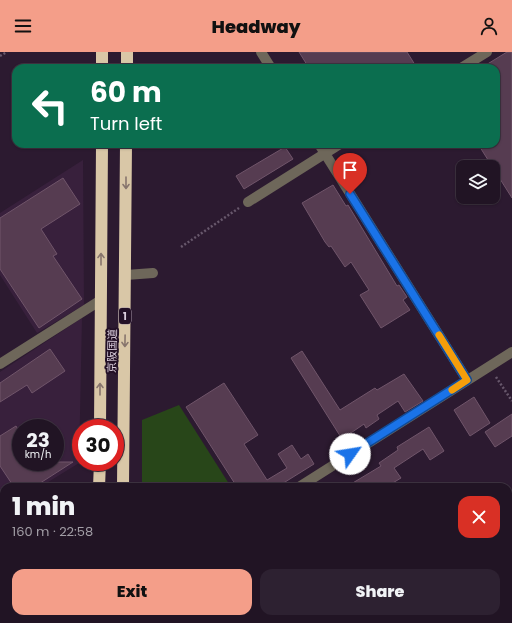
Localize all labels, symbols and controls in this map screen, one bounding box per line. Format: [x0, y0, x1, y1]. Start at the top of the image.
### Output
text: Headway [212, 14, 300, 39]
icon: menu [12, 15, 34, 37]
icon: person [478, 15, 500, 37]
text: 60 m [90, 73, 162, 112]
icon: left [24, 80, 76, 132]
text: Turn left [90, 111, 162, 136]
pin [333, 153, 367, 194]
icon: arrive [339, 159, 361, 181]
map controls [456, 160, 500, 204]
button: layers [456, 160, 500, 204]
one-way arrow [122, 176, 130, 189]
one-way arrow [97, 253, 105, 266]
road number: 1 [119, 308, 131, 324]
street label: 京阪国道 [104, 329, 120, 373]
one-way arrow [121, 334, 129, 347]
one-way arrow [96, 383, 104, 396]
speed limit sign: 30 [72, 419, 124, 471]
text: 23 [26, 426, 50, 454]
position arrow [329, 433, 371, 475]
text: km/h [25, 447, 51, 462]
text: 1 min [12, 490, 75, 523]
button: close [458, 496, 500, 538]
text: 160 m · 22:58 [12, 522, 93, 541]
button: Exit [12, 569, 252, 615]
button: Share [260, 569, 500, 615]

